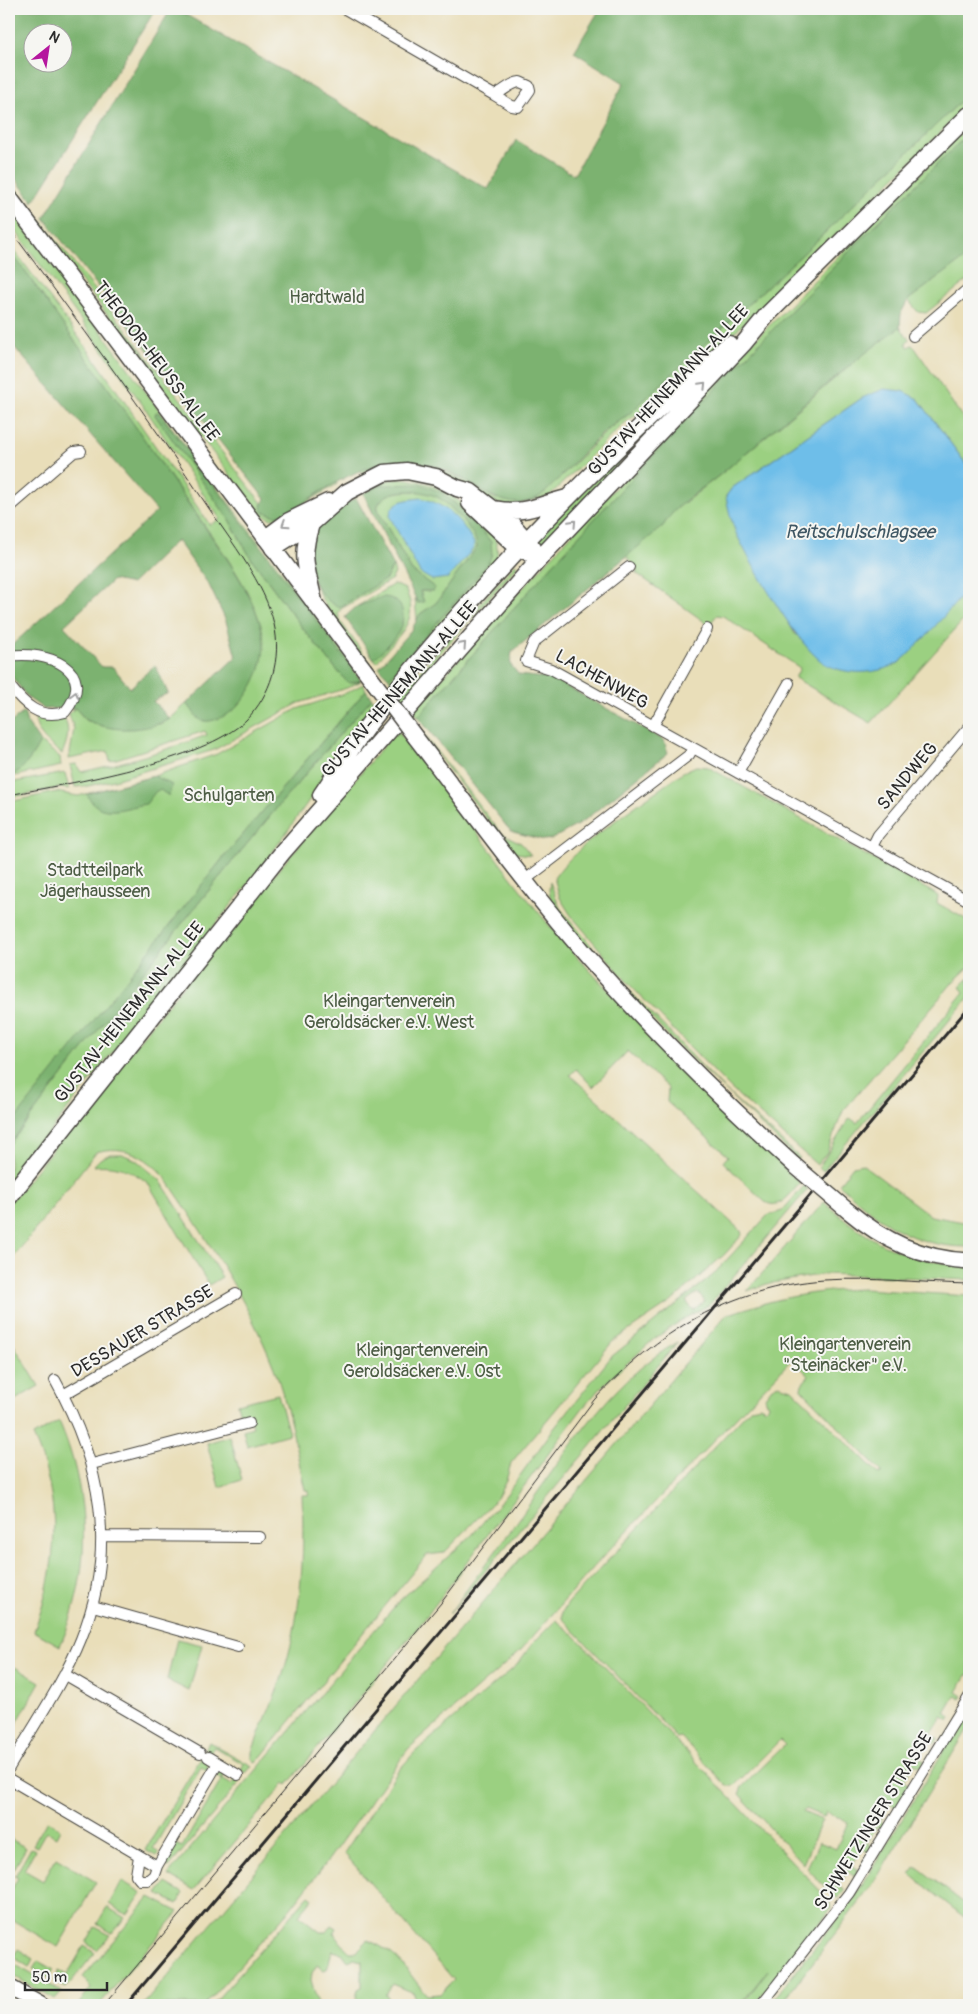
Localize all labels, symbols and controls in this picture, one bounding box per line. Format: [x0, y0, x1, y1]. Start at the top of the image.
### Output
north arrow [22, 22, 72, 72]
text: N [46, 27, 63, 47]
street label: THEODOR-HEUSS-ALLEE [89, 277, 224, 446]
park label: Hardtwald [289, 286, 365, 309]
street label: GUSTAV-HEINEMANN-ALLEE [583, 300, 754, 481]
one-way arrow [697, 382, 706, 391]
one-way arrow [281, 518, 290, 528]
one-way arrow [567, 519, 576, 528]
water label: Reitschulschlagsee [785, 520, 936, 544]
street label: GUSTAV-HEINEMANN-ALLEE [316, 596, 482, 782]
one-way arrow [457, 642, 466, 651]
street label: LACHENWEG [551, 644, 652, 714]
one-way arrow [69, 691, 80, 699]
street label: SANDWEG [872, 737, 943, 815]
park label: Schulgarten [183, 784, 275, 807]
park label: Stadtteilpark Jägerhausseen [40, 859, 150, 903]
street label: GUSTAV-HEINEMANN-ALLEE [49, 917, 210, 1107]
park label: Kleingartenverein Geroldsäcker e.V. West [304, 990, 475, 1034]
street label: DESSAUER STRASSE [67, 1280, 218, 1383]
park label: Kleingartenverein "Steinäcker" e.V. [779, 1333, 911, 1377]
park label: Kleingartenverein Geroldsäcker e.V. Ost [343, 1339, 502, 1383]
street label: SCHWETZINGER STRASSE [809, 1728, 938, 1915]
scale bar [25, 1959, 108, 1991]
text: 50 m [32, 1968, 67, 1987]

